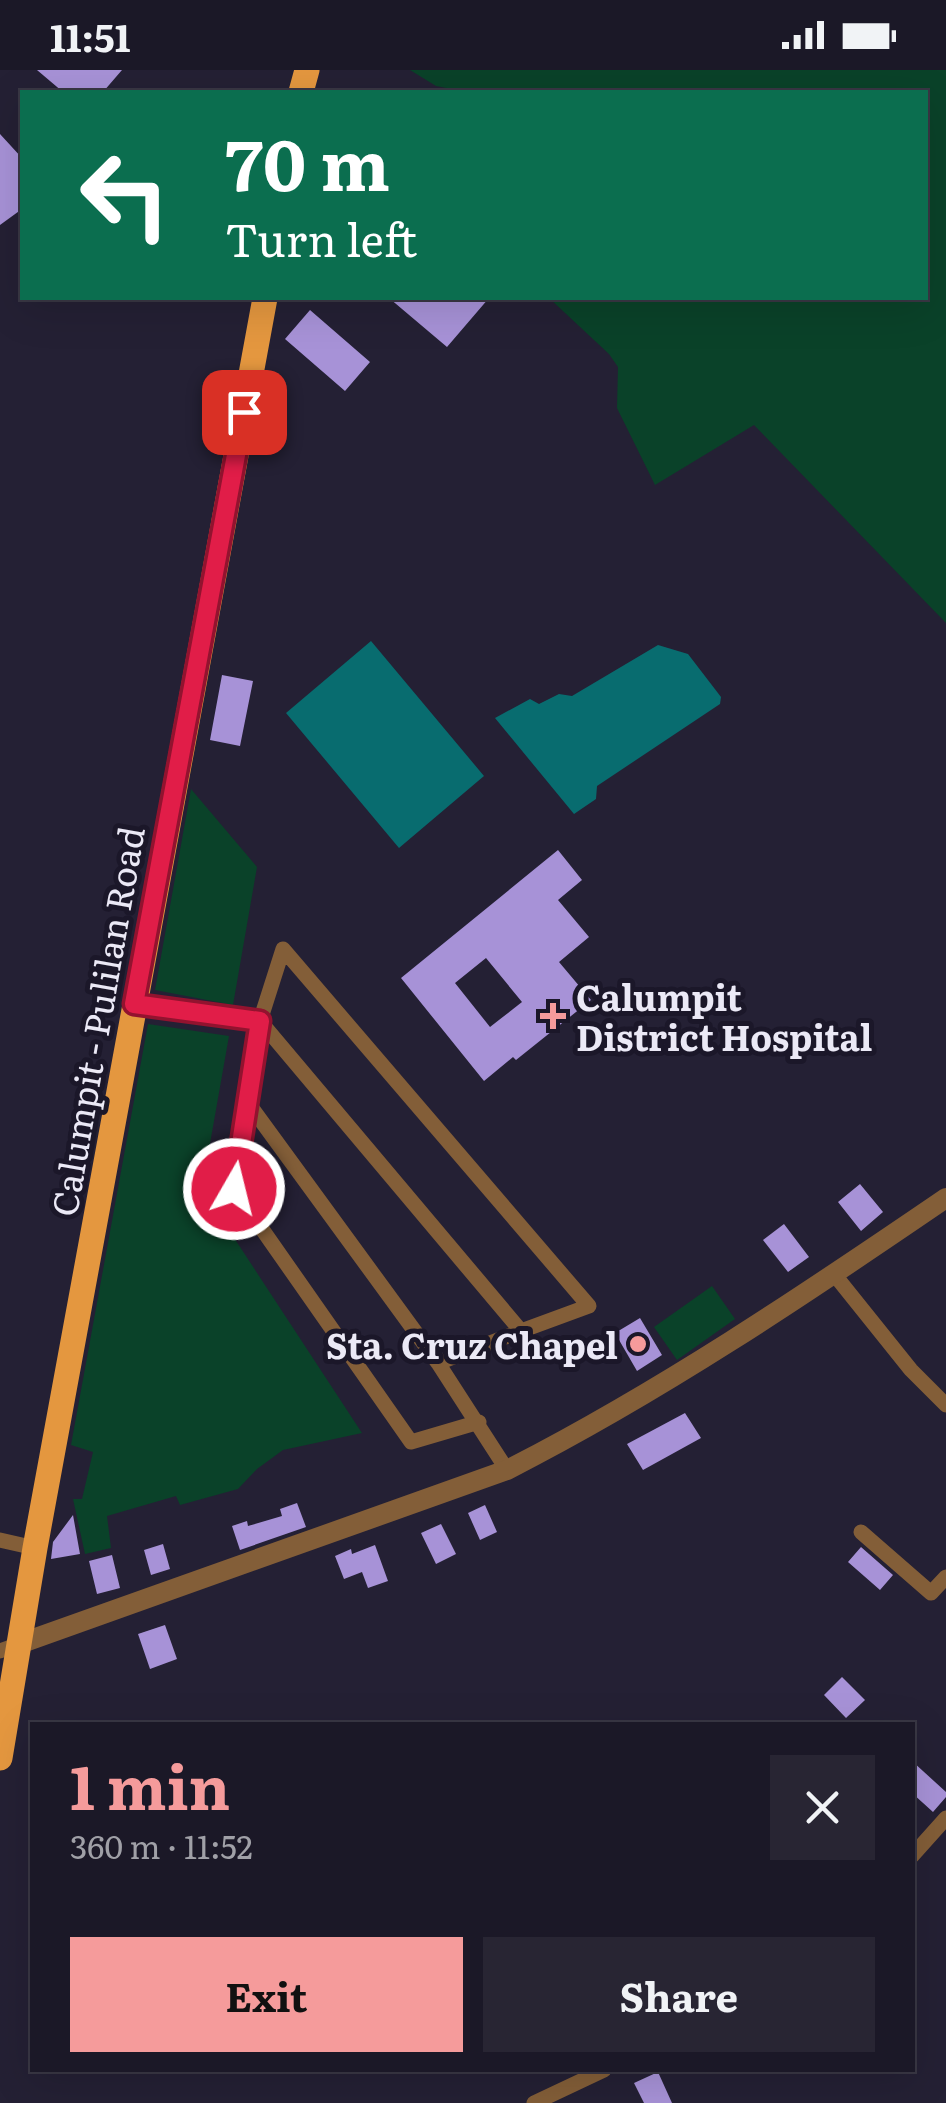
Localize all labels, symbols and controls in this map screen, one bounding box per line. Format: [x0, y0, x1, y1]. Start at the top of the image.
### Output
text: 11:51 [50, 7, 130, 64]
text: 70 m [225, 109, 390, 213]
icon: left [60, 130, 190, 260]
text: Turn left [225, 204, 417, 271]
pin [202, 370, 287, 455]
icon: arrive [217, 385, 272, 440]
street label: Calumpit - Pulilan Road [36, 822, 156, 1220]
place label: Calumpit District Hospital [576, 970, 872, 1062]
marker: Calumpit District Hospital [540, 1003, 566, 1029]
position arrow [182, 1137, 286, 1241]
place label: Sta. Cruz Chapel [326, 1318, 618, 1370]
marker: Sta. Cruz Chapel [627, 1333, 649, 1355]
text: 1 min [70, 1739, 230, 1828]
button: close [770, 1755, 875, 1860]
text: 360 m · 11:52 [70, 1821, 253, 1869]
button: Exit [70, 1937, 463, 2052]
button: Share [483, 1937, 875, 2052]

